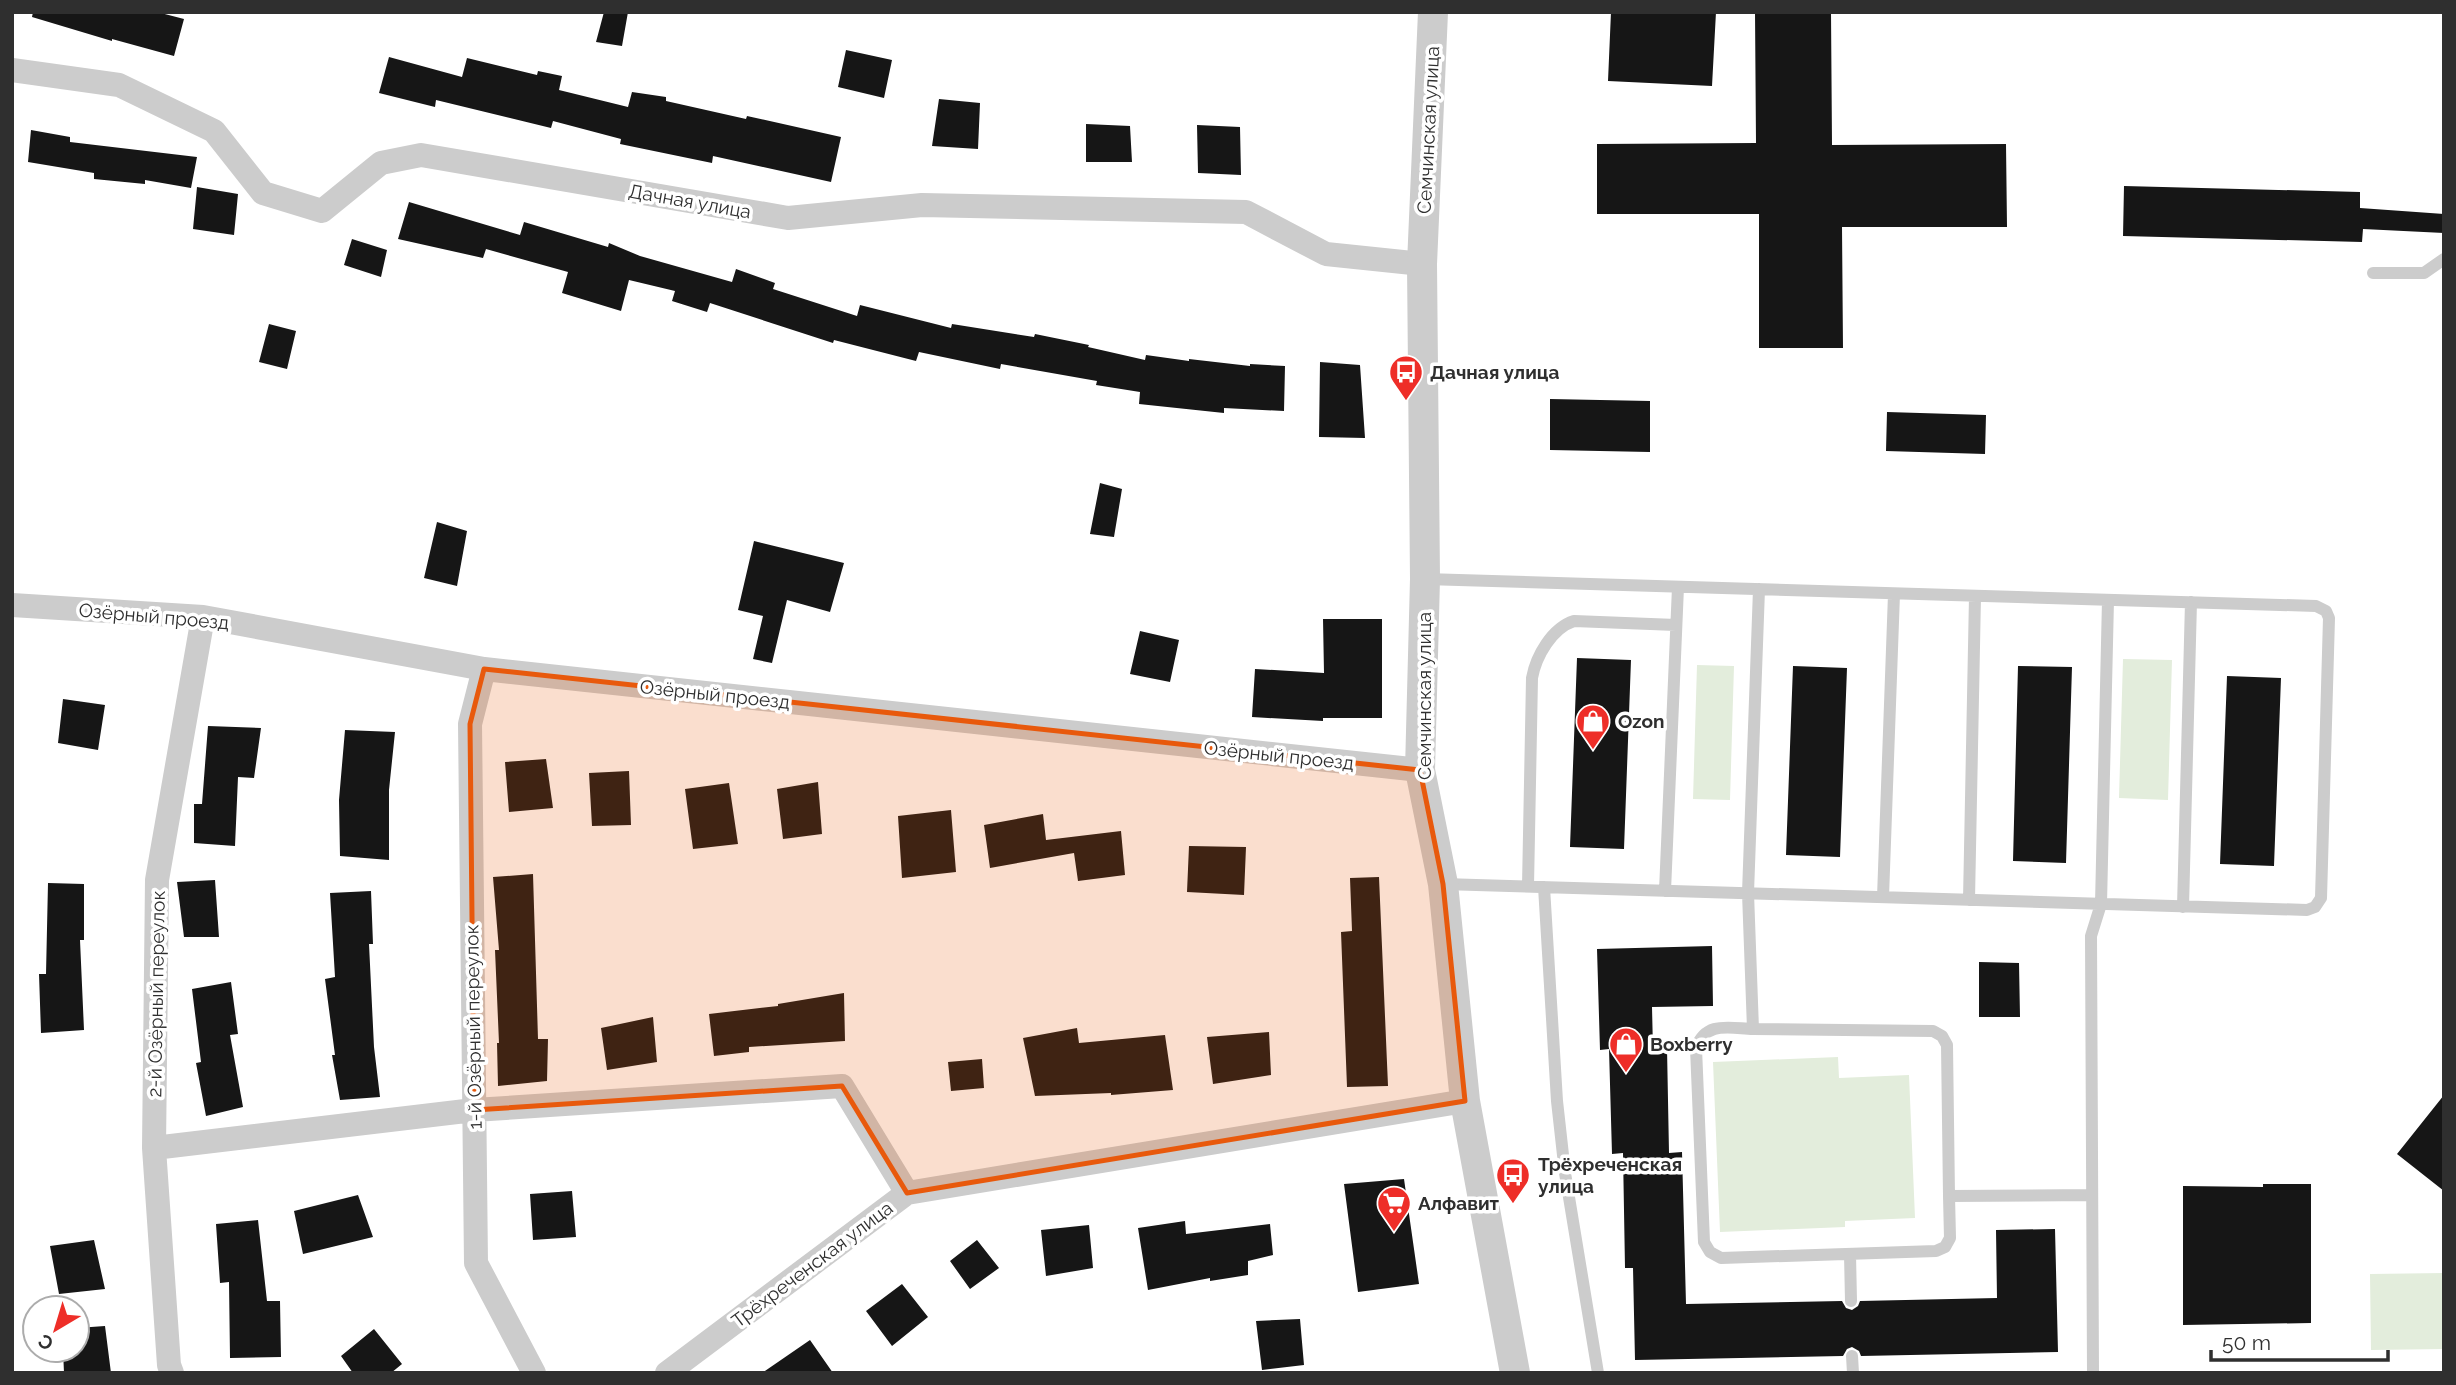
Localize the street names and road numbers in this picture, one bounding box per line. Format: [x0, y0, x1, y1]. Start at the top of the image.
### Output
street label: Семчинская улица [1413, 45, 1443, 215]
street label: Дачная улица [627, 179, 753, 223]
street label: Озёрный проезд [78, 598, 230, 634]
street label: Семчинская улица [1413, 612, 1435, 780]
street label: Озёрный проезд [639, 675, 791, 713]
street label: Озёрный проезд [1203, 736, 1355, 774]
street label: 2-й Озёрный переулок [143, 890, 169, 1098]
street label: 1-й Озёрный переулок [460, 924, 486, 1130]
street label: Трёхреченская улица [727, 1196, 897, 1332]

